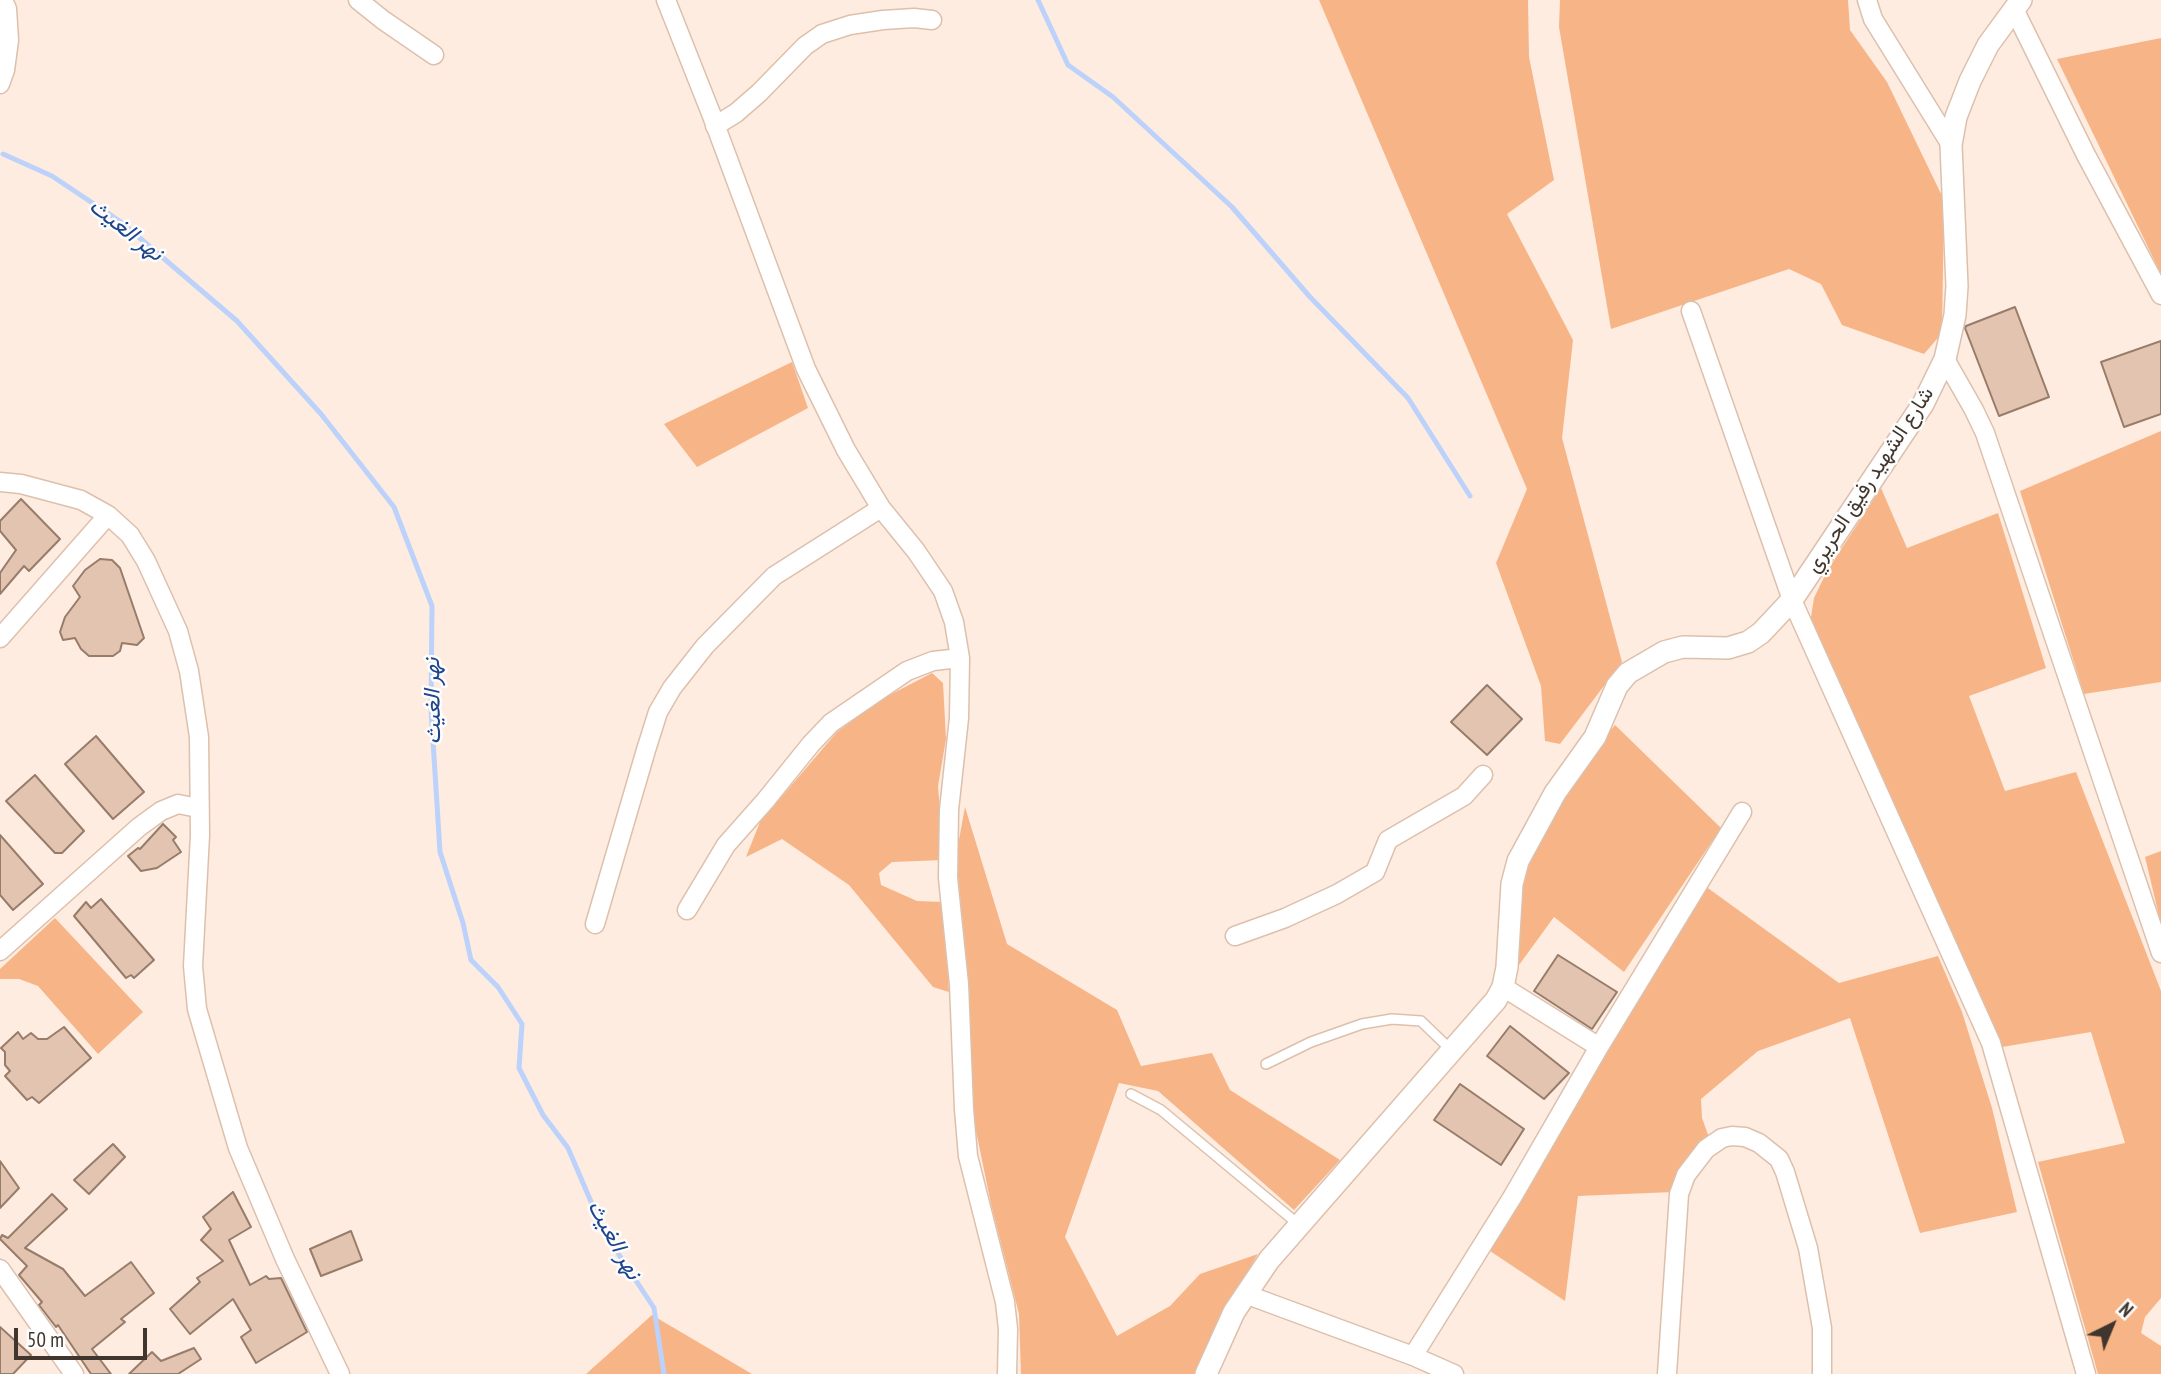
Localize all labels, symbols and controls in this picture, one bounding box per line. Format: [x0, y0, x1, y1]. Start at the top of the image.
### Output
water label: نهر الغيث [83, 192, 169, 268]
street label: شارع الشهيد رفيق الحريري [1801, 382, 1939, 578]
water label: نهر الغيث [418, 657, 448, 745]
water label: نهر الغيث [581, 1195, 647, 1285]
north arrow [2077, 1290, 2147, 1360]
text: N [2114, 1297, 2138, 1322]
scale bar [18, 1314, 150, 1358]
text: 50 m [27, 1326, 64, 1353]

